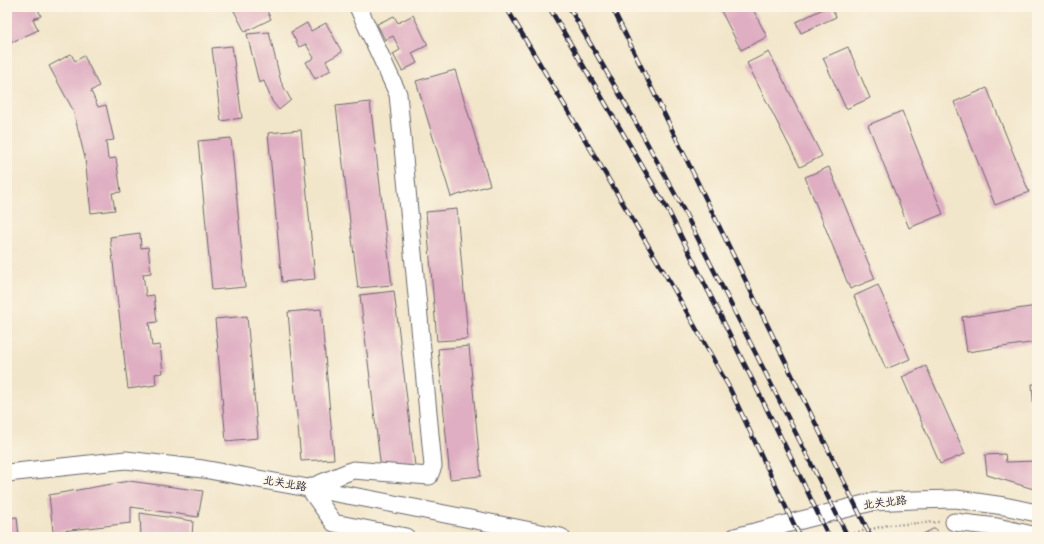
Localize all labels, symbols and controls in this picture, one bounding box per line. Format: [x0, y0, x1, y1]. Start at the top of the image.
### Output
street label: 北关北路 [262, 471, 308, 497]
street label: 北关北路 [862, 491, 908, 515]

